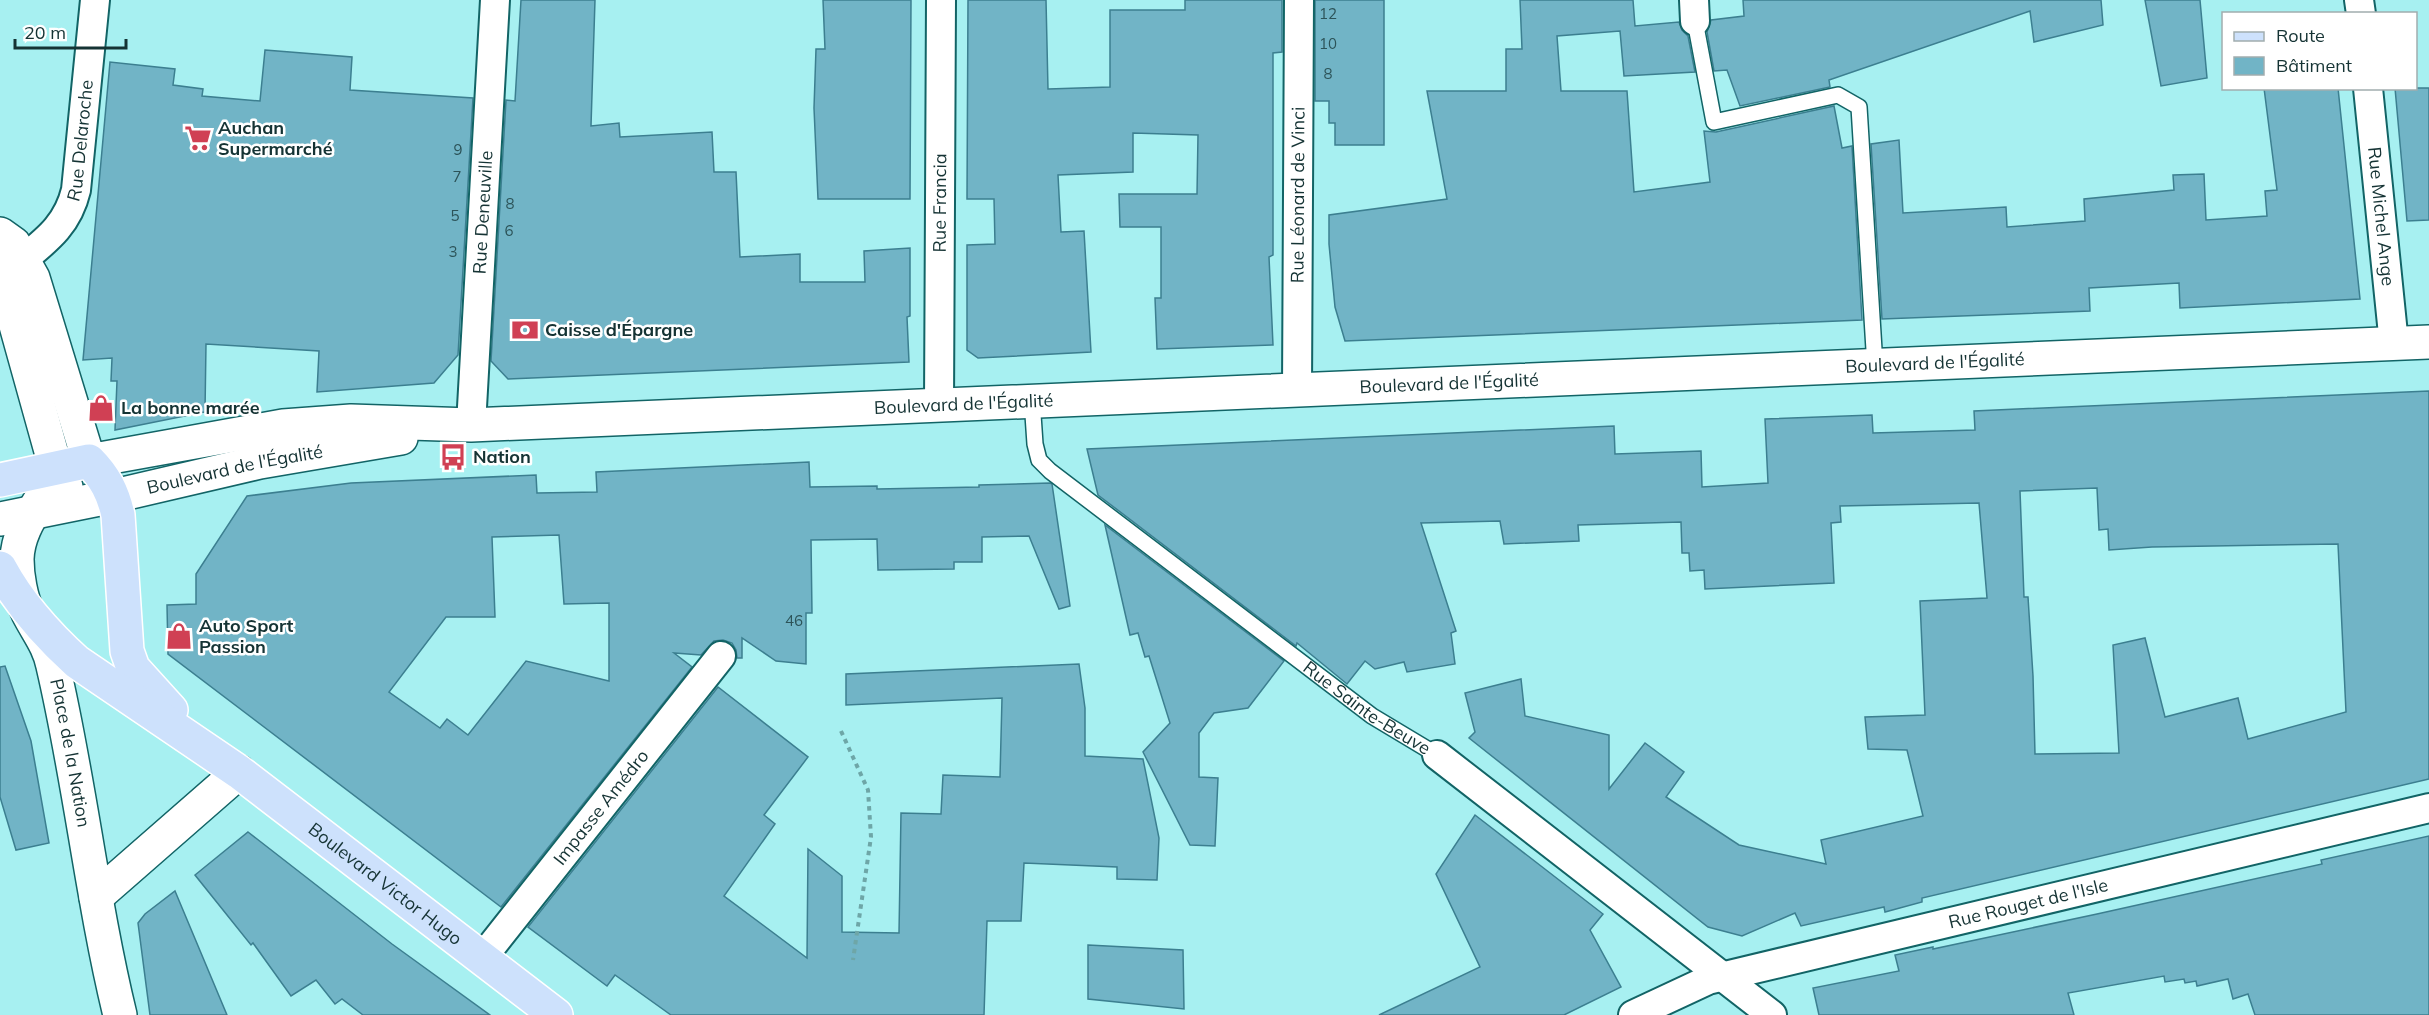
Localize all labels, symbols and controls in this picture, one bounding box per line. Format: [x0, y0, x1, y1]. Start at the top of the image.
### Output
house number: 12 [1319, 4, 1337, 23]
scale bar [15, 12, 126, 50]
legend [2222, 12, 2417, 90]
text: 20 m [24, 21, 66, 44]
text: Route [2276, 24, 2325, 47]
house number: 10 [1319, 34, 1337, 53]
text: Bâtiment [2276, 54, 2352, 77]
house number: 8 [1323, 64, 1333, 83]
street label: Rue Delaroche [61, 79, 98, 204]
street label: Rue Léonard de Vinci [1286, 107, 1309, 283]
place label: Auchan Supermarché [218, 116, 333, 160]
supermarket icon: Auchan Supermarché [183, 123, 213, 153]
house number: 9 [453, 140, 463, 159]
street label: Rue Michel Ange [2363, 146, 2400, 287]
street label: Rue Deneuville [468, 150, 497, 275]
street label: Rue Francia [928, 153, 951, 253]
house number: 7 [452, 167, 462, 186]
house number: 8 [505, 194, 515, 213]
house number: 5 [450, 206, 460, 225]
house number: 6 [504, 221, 514, 240]
house number: 3 [448, 242, 458, 261]
bank icon: Caisse d'Épargne [510, 315, 540, 345]
place label: Caisse d'Épargne [545, 318, 693, 341]
street label: Boulevard de l'Égalité [1845, 347, 2025, 378]
street label: Boulevard de l'Égalité [1359, 368, 1539, 398]
street label: Boulevard de l'Égalité [873, 388, 1054, 419]
shop icon: La bonne marée [86, 393, 116, 423]
place label: La bonne marée [121, 396, 260, 419]
street label: Boulevard de l'Égalité [144, 440, 324, 499]
bus stop icon: Nation [438, 442, 468, 472]
place label: Nation [473, 445, 531, 468]
house number: 46 [785, 611, 803, 630]
place label: Auto Sport Passion [199, 614, 294, 658]
shop icon: Auto Sport Passion [164, 621, 194, 651]
street label: Rue Sainte-Beuve [1299, 656, 1435, 759]
street label: Place de la Nation [45, 676, 96, 829]
street label: Impasse Amédro [548, 745, 653, 869]
street label: Boulevard Victor Hugo [304, 817, 467, 950]
street label: Rue Rouget de l'Isle [1946, 873, 2110, 933]

